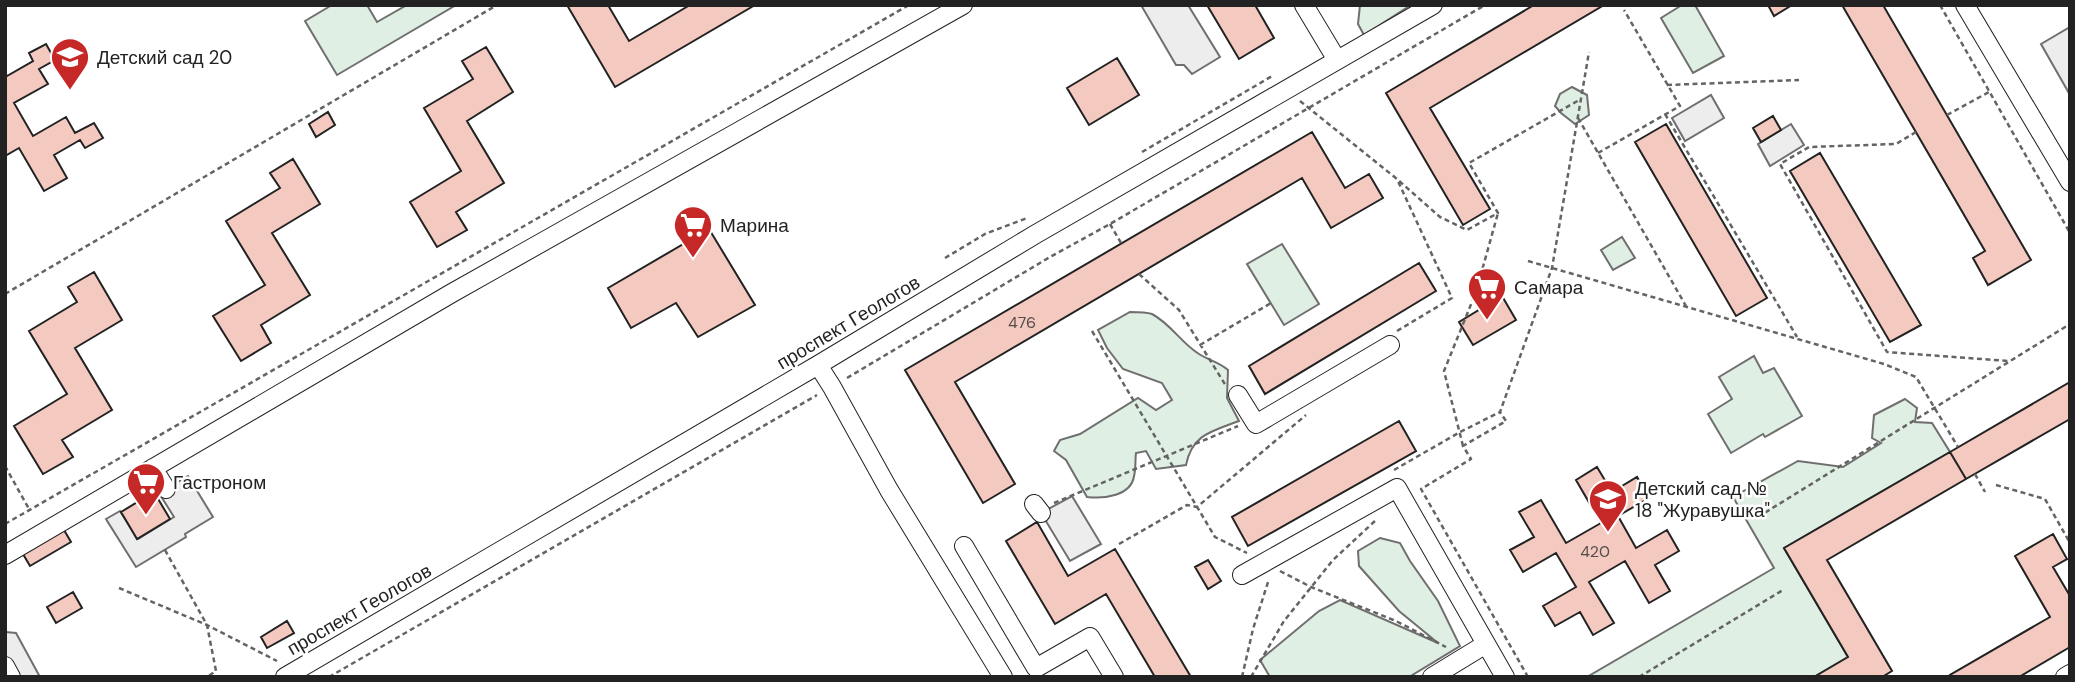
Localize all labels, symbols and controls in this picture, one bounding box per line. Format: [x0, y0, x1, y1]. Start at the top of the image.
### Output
school or university icon: Детский сад 20 [49, 36, 91, 91]
place label: Детский сад 20 [97, 45, 232, 70]
supermarket icon: Марина [672, 204, 714, 259]
place label: Марина [720, 213, 789, 238]
supermarket icon: Самара [1466, 266, 1508, 321]
street label: проспект Геологов [772, 270, 924, 375]
place label: Самара [1514, 275, 1584, 300]
house number: 476 [1008, 312, 1036, 333]
supermarket icon: Гастроном [125, 461, 167, 516]
place label: Гастроном [173, 470, 266, 495]
place label: Детский сад № 18 "Журавушка" [1635, 476, 1770, 523]
school or university icon: Детский сад № 18 "Журавушка" [1587, 478, 1629, 533]
house number: 420 [1580, 541, 1610, 562]
street label: проспект Геологов [282, 558, 436, 661]

